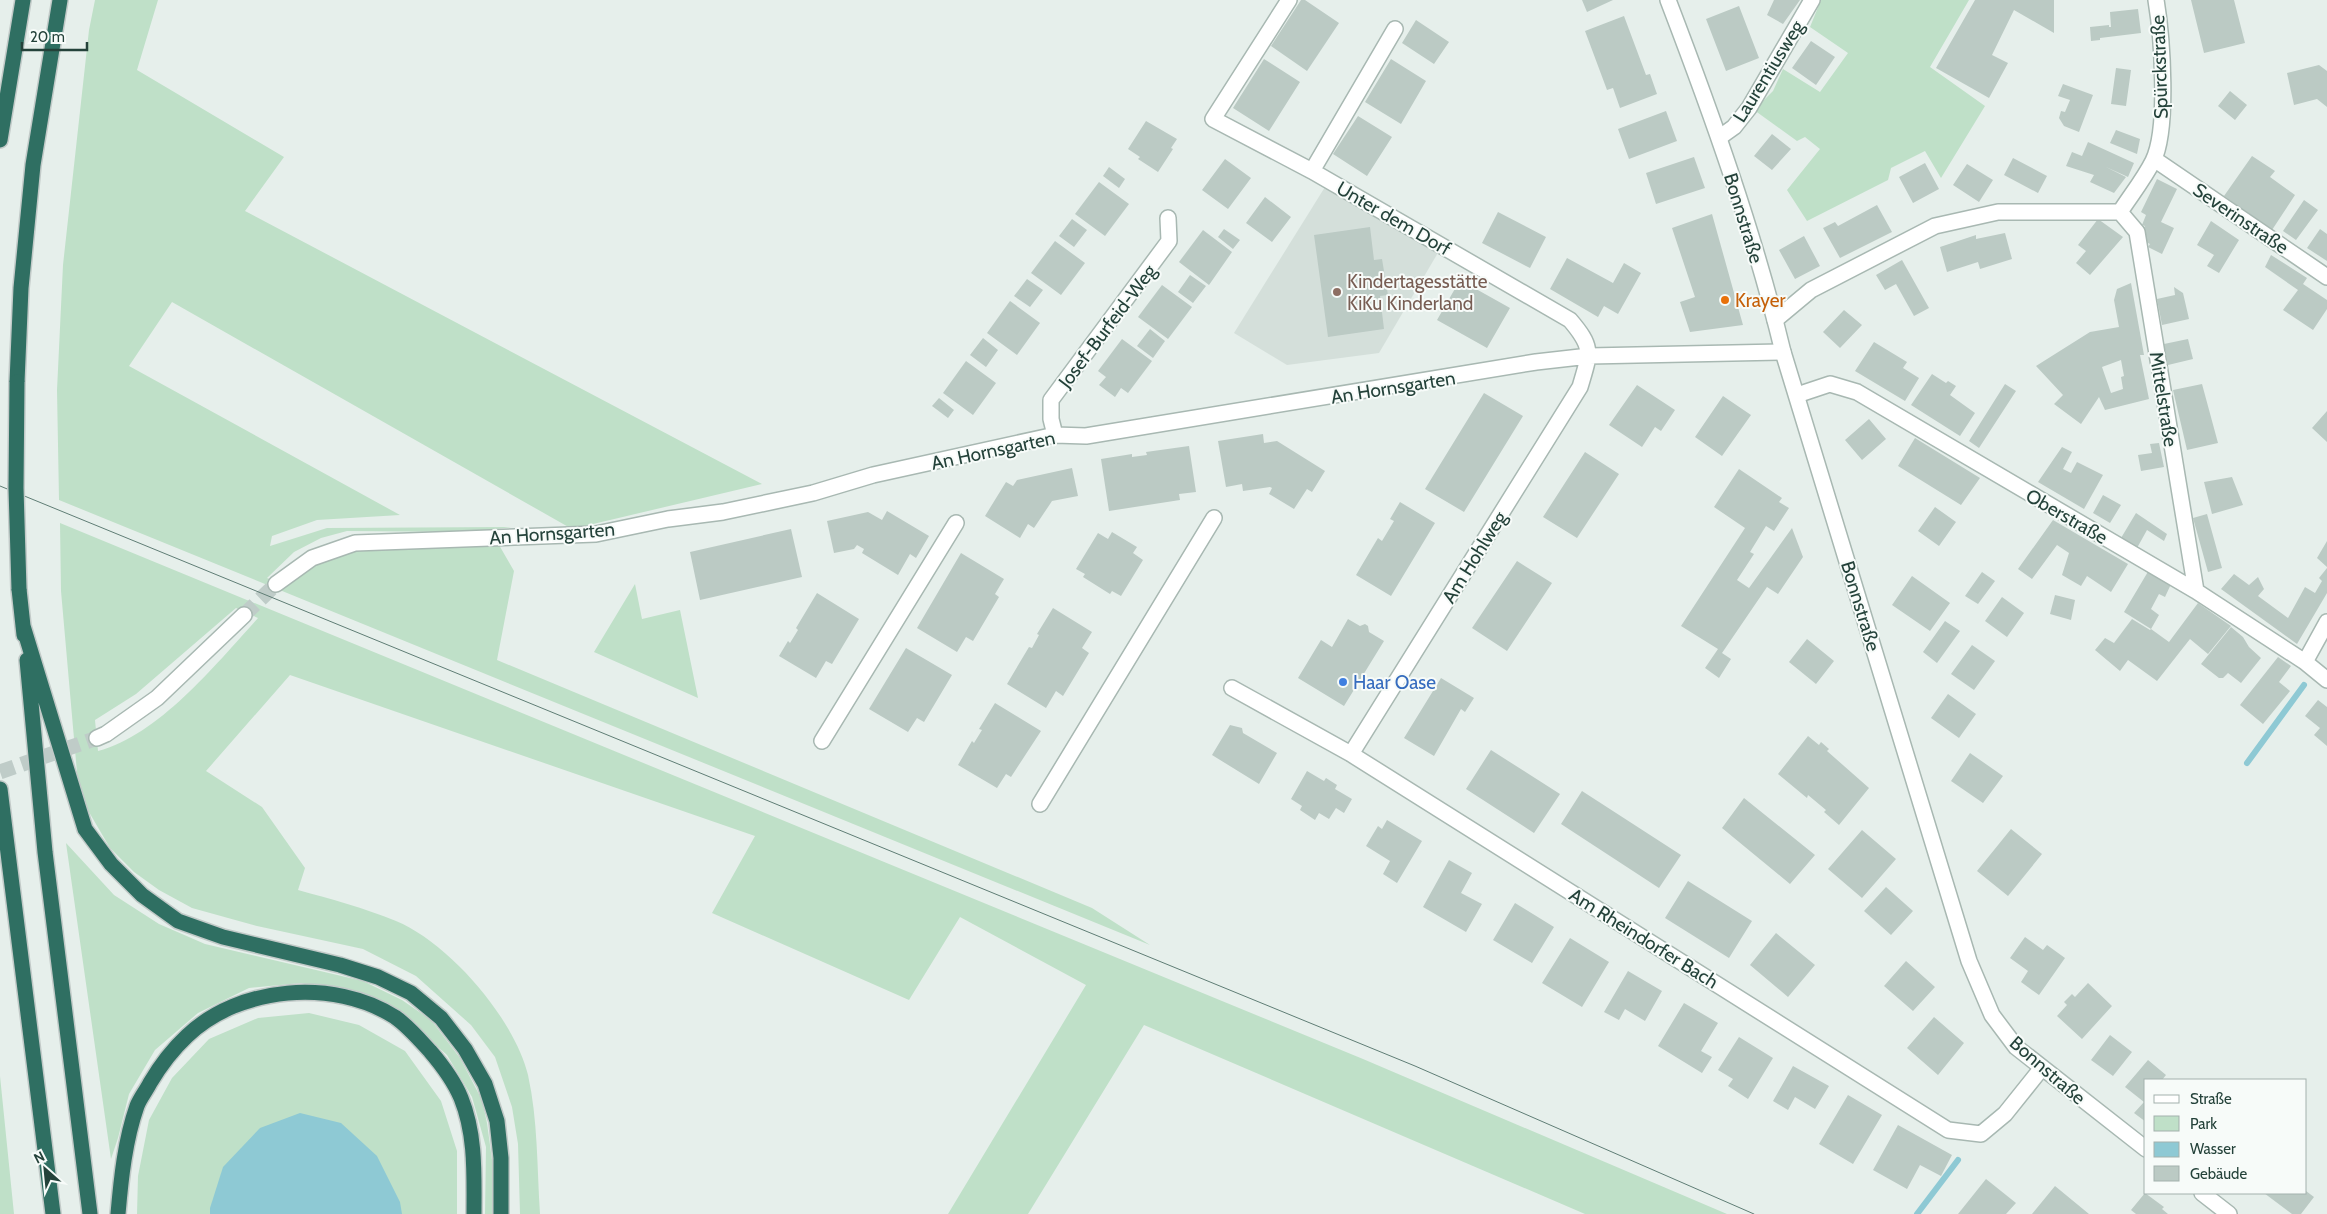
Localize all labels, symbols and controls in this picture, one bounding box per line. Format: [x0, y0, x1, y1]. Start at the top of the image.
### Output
street label: Spürckstraße [2146, 14, 2173, 119]
street label: Laurentiusweg [1728, 16, 1809, 126]
scale bar [22, 20, 88, 52]
text: 20 m [30, 28, 65, 46]
street label: Bonnstraße [1719, 170, 1768, 266]
street label: Unter dem Dorf [1333, 176, 1455, 261]
street label: Severinstraße [2189, 178, 2293, 259]
street label: Josef-Burfeid-Weg [1053, 260, 1162, 393]
place label: Kindertagesstätte KiKu Kinderland [1347, 270, 1488, 315]
marker: Kindertagesstätte KiKu Kinderland [1331, 286, 1343, 298]
place label: Krayer [1735, 289, 1786, 312]
marker: Krayer [1719, 294, 1731, 306]
street label: Mittelstraße [2145, 350, 2182, 449]
street label: An Hornsgarten [1329, 366, 1457, 409]
street label: An Hornsgarten [929, 426, 1057, 475]
street label: Oberstraße [2022, 484, 2112, 549]
street label: Am Hohlweg [1437, 507, 1512, 607]
street label: An Hornsgarten [488, 518, 616, 549]
street label: Bonnstraße [1836, 558, 1885, 654]
place label: Haar Oase [1353, 671, 1436, 694]
marker: Haar Oase [1337, 676, 1349, 688]
street label: Am Rheindorfer Bach [1565, 883, 1722, 994]
street label: Bonnstraße [2005, 1031, 2090, 1110]
legend [2144, 1079, 2307, 1194]
text: Straße [2190, 1090, 2232, 1108]
text: Park [2190, 1115, 2217, 1133]
text: Wasser [2190, 1140, 2236, 1158]
north arrow [20, 1144, 70, 1194]
text: N [31, 1147, 48, 1168]
text: Gebäude [2190, 1165, 2247, 1183]

